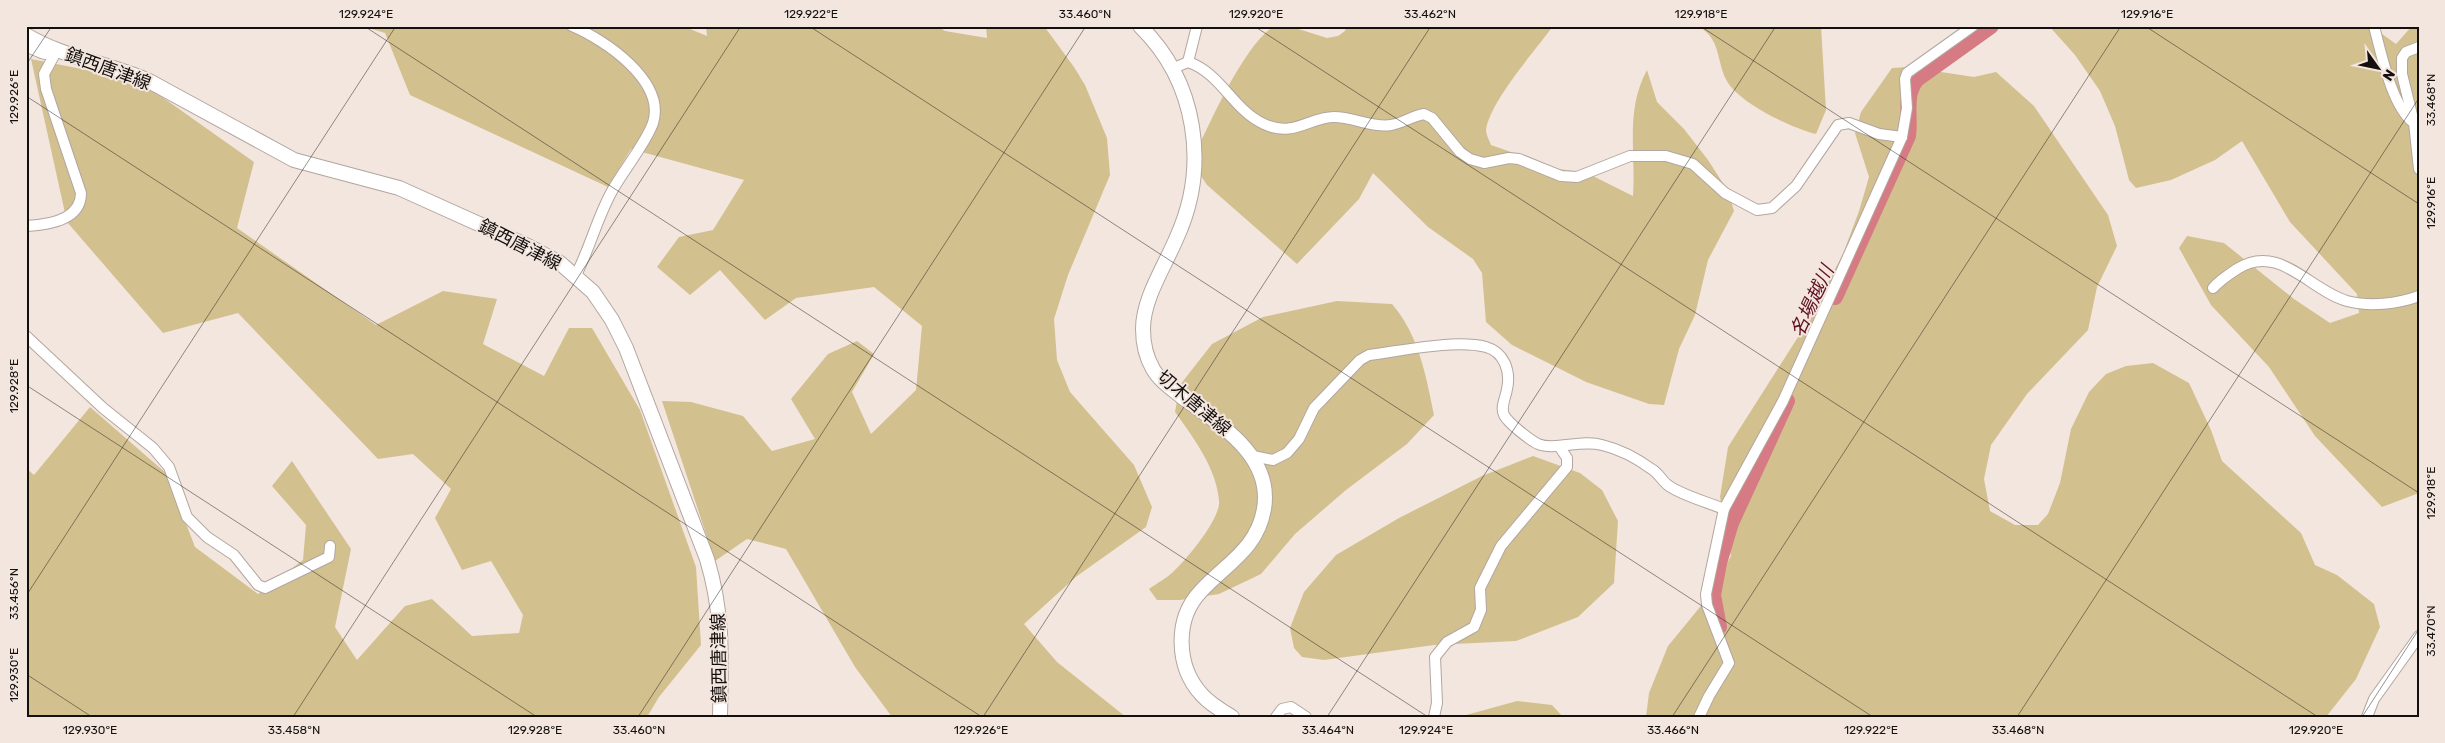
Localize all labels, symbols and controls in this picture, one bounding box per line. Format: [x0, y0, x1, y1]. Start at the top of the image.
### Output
text: 129.924°E [339, 7, 393, 21]
text: 129.922°E [784, 7, 838, 21]
text: 33.460°N [1059, 7, 1111, 21]
text: 129.920°E [1229, 7, 1283, 21]
text: 33.462°N [1404, 7, 1456, 21]
text: 129.918°E [1675, 7, 1727, 21]
text: 129.916°E [2121, 7, 2173, 21]
north arrow [2352, 42, 2402, 92]
street label: 鎮西唐津線 [62, 43, 154, 95]
text: N [2379, 66, 2398, 84]
text: 129.926°E [7, 70, 21, 124]
text: 33.468°N [2424, 74, 2438, 126]
text: 129.916°E [2424, 177, 2438, 229]
street label: 鎮西唐津線 [475, 215, 565, 275]
water label: 名場越川 [1786, 260, 1839, 340]
text: 129.928°E [7, 359, 21, 413]
street label: 切木唐津線 [1152, 366, 1236, 440]
text: 129.918°E [2424, 467, 2438, 519]
text: 33.456°N [7, 568, 21, 620]
text: 33.470°N [2424, 605, 2438, 657]
street label: 鎮西唐津線 [707, 613, 731, 703]
text: 129.930°E [7, 648, 21, 702]
text: 129.930°E [63, 723, 117, 737]
text: 33.458°N [268, 723, 320, 737]
text: 129.928°E [508, 723, 562, 737]
text: 33.460°N [613, 723, 665, 737]
text: 129.926°E [954, 723, 1008, 737]
text: 33.464°N [1302, 723, 1354, 737]
text: 129.924°E [1399, 723, 1453, 737]
text: 33.466°N [1647, 723, 1699, 737]
text: 129.922°E [1844, 723, 1898, 737]
text: 33.468°N [1992, 723, 2044, 737]
text: 129.920°E [2289, 723, 2343, 737]

